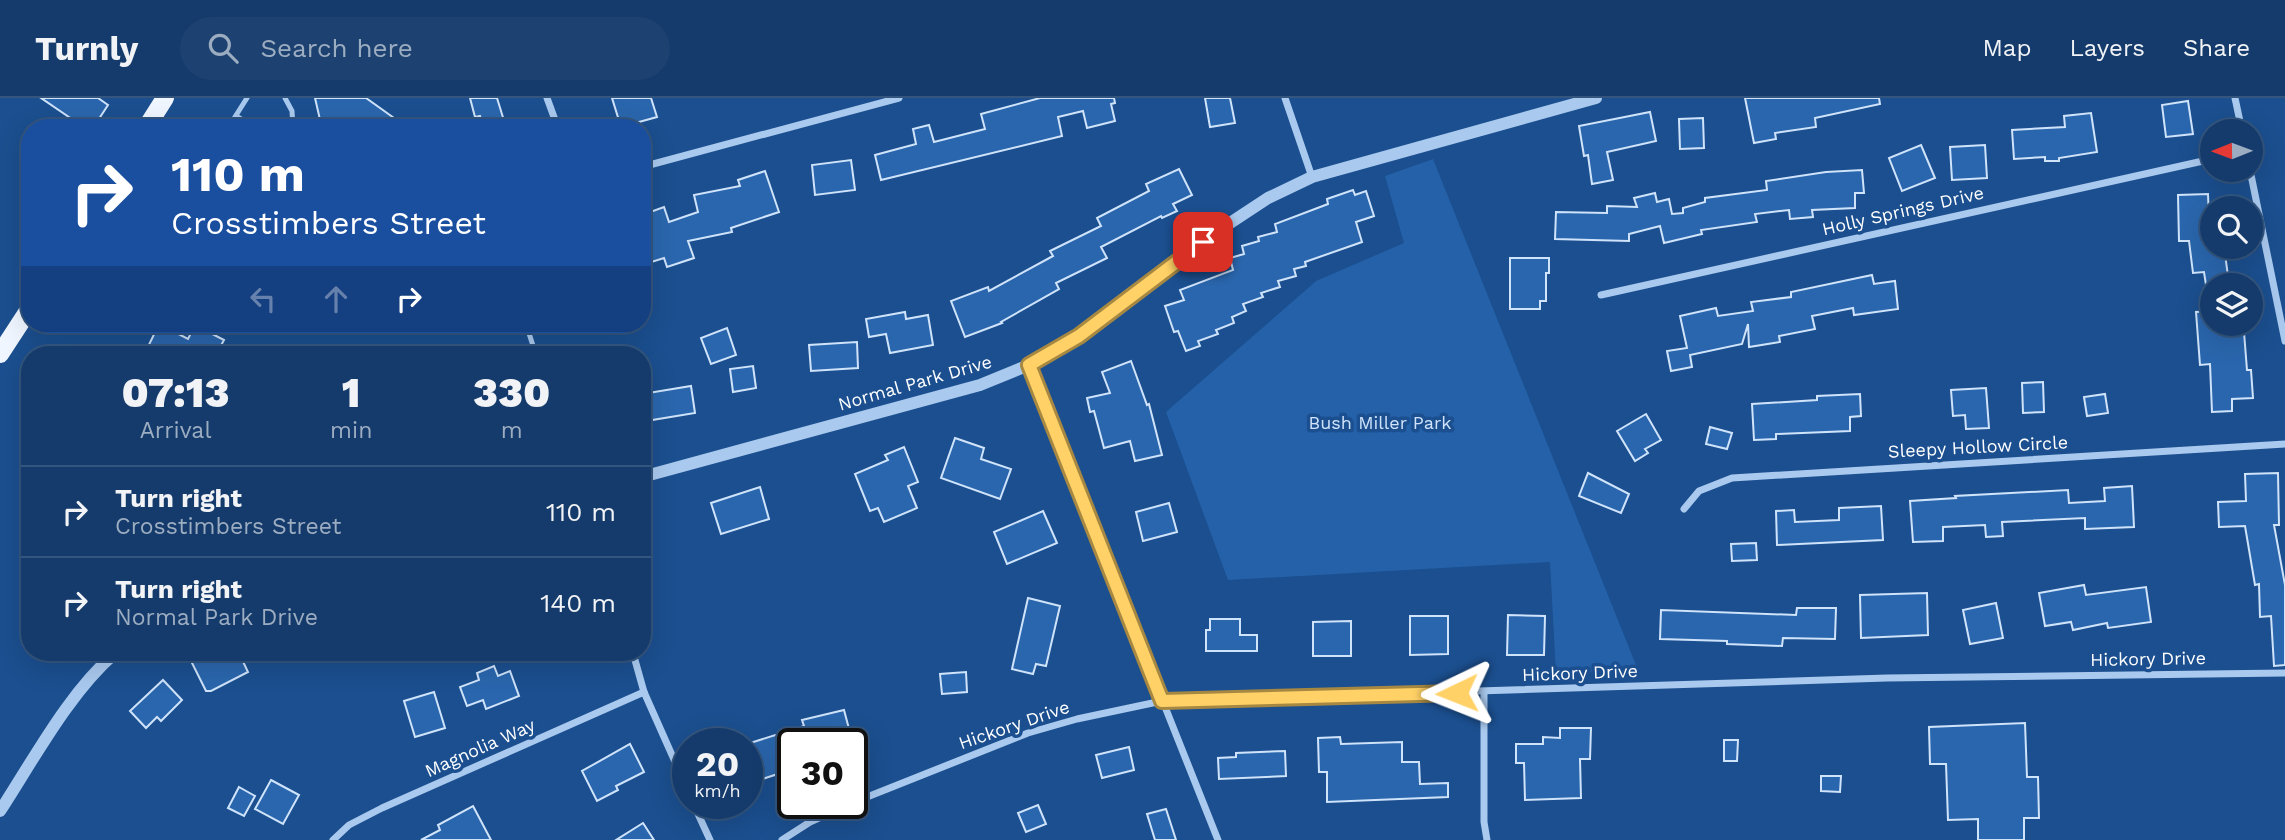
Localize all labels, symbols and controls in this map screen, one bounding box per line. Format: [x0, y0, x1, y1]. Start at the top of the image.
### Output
search box [180, 17, 670, 80]
text: Turnly [35, 29, 138, 68]
icon: search [204, 29, 242, 67]
text: Search here [260, 33, 413, 63]
text: Map [1983, 34, 2031, 62]
text: Layers [2069, 34, 2145, 62]
text: Share [2183, 34, 2250, 62]
north arrow [2200, 119, 2263, 182]
map controls [2200, 119, 2263, 336]
text: 110 m [171, 145, 305, 203]
icon: right [56, 147, 147, 238]
street label: Holly Springs Drive [1820, 182, 1986, 239]
button: search [2200, 196, 2263, 259]
text: Crosstimbers Street [171, 204, 486, 242]
pin [1173, 212, 1233, 272]
icon: arrive [1184, 223, 1222, 261]
button: layers [2200, 273, 2263, 336]
icon: left [244, 280, 282, 318]
icon: ahead [317, 280, 355, 318]
icon: right [390, 280, 428, 318]
street label: Normal Park Drive [836, 351, 994, 414]
text: 07:13 [122, 368, 230, 417]
text: 1 [342, 368, 361, 417]
text: 330 [473, 368, 550, 417]
park label: Bush Miller Park [1309, 412, 1451, 433]
text: Arrival [140, 417, 211, 444]
text: min [330, 417, 372, 444]
text: m [501, 417, 523, 444]
street label: Sleepy Hollow Circle [1887, 431, 2068, 462]
text: Turn right [115, 483, 242, 513]
icon: right [56, 493, 94, 531]
text: 110 m [546, 497, 616, 527]
text: Crosstimbers Street [115, 513, 341, 540]
text: Turn right [115, 574, 242, 604]
icon: right [56, 584, 94, 622]
text: 140 m [540, 588, 616, 618]
text: Normal Park Drive [115, 604, 318, 631]
street label: Hickory Drive [2090, 647, 2206, 670]
position arrow [1420, 656, 1494, 730]
street label: Hickory Drive [1522, 660, 1638, 685]
street label: Hickory Drive [956, 696, 1072, 753]
street label: Magnolia Way [421, 714, 539, 781]
speed limit sign: 30 [777, 728, 868, 819]
text: 20 [696, 743, 739, 785]
text: km/h [694, 780, 741, 801]

